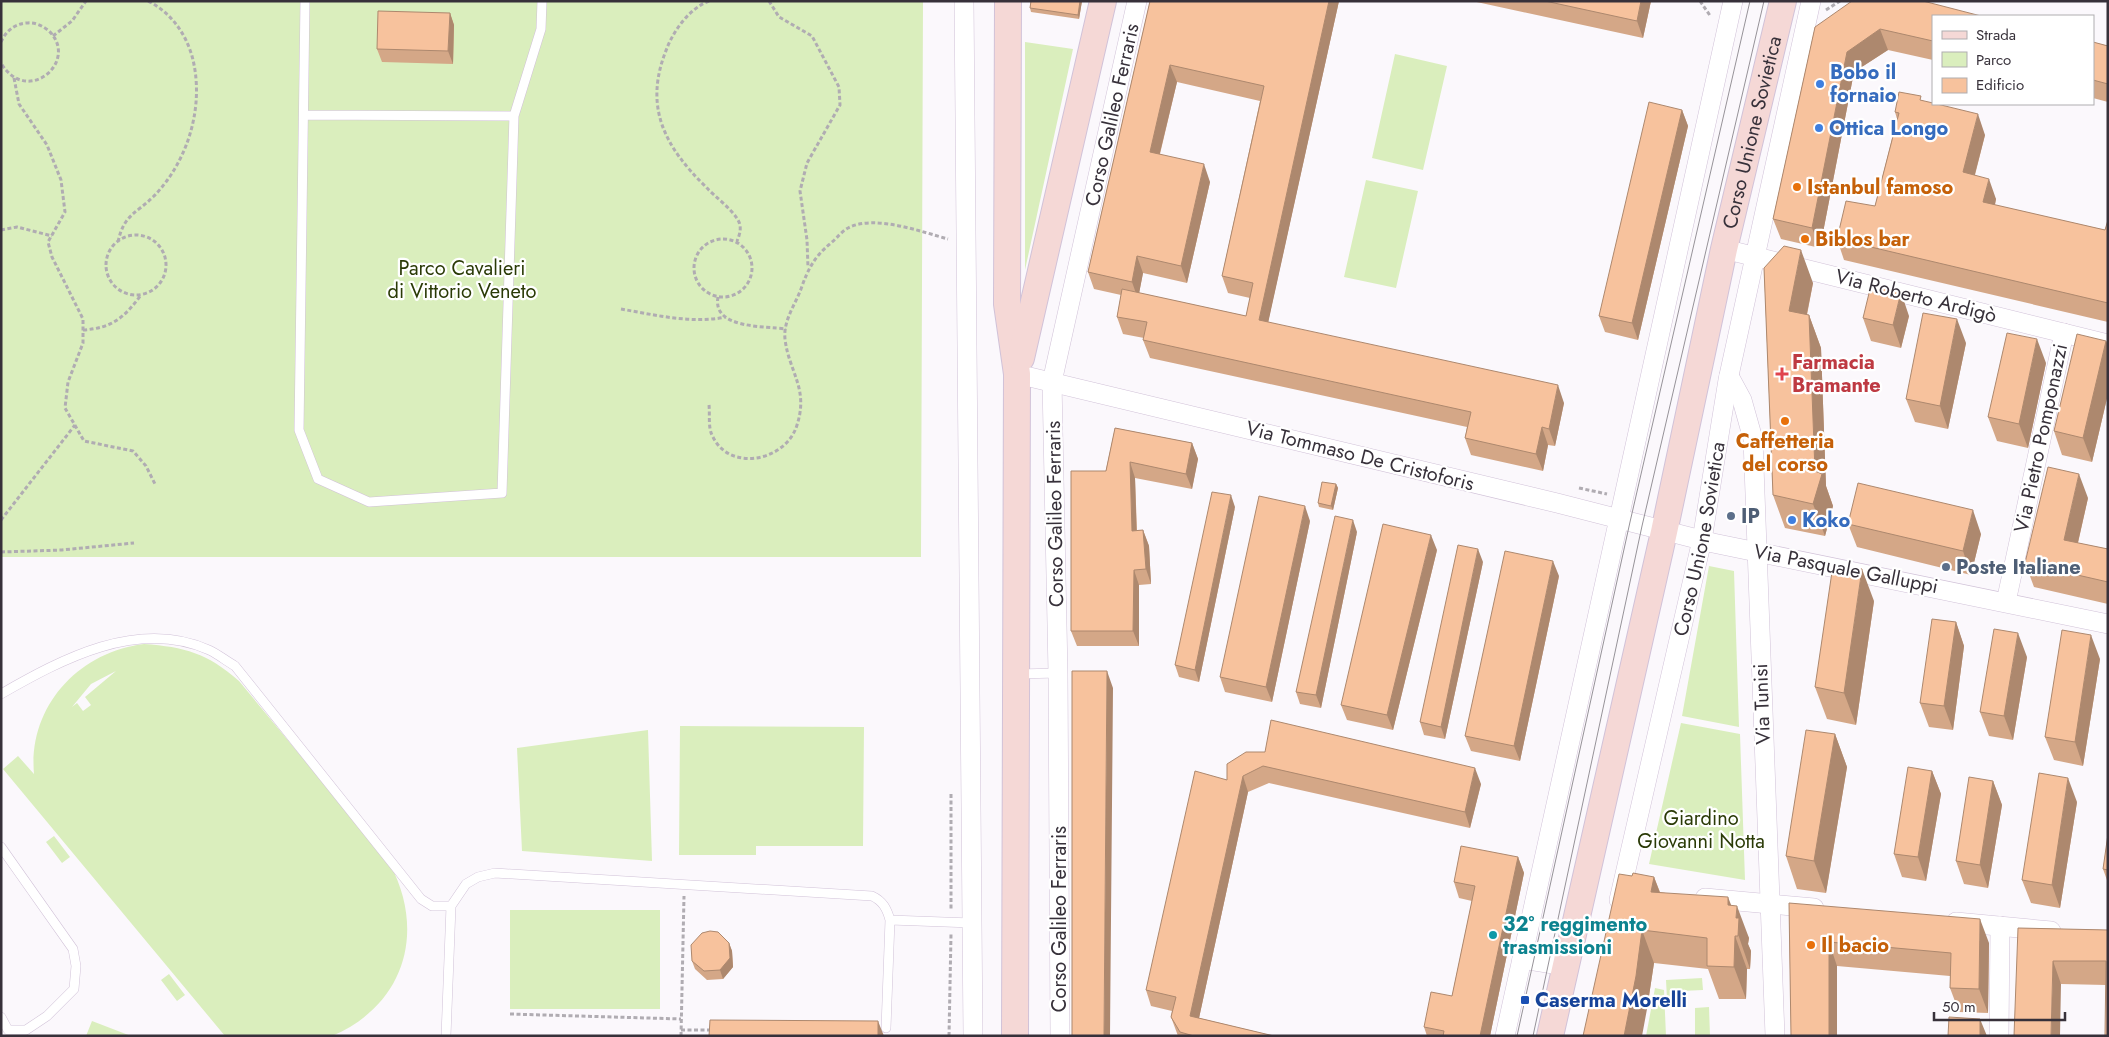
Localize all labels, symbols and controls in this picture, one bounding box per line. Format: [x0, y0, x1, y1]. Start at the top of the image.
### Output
legend [1932, 15, 2094, 105]
street label: Corso Galileo Ferraris [1077, 20, 1146, 209]
text: Strada [1976, 24, 2016, 46]
street label: Corso Unione Sovietica [1715, 33, 1789, 232]
text: Parco [1976, 49, 2011, 71]
place label: Bobo il fornaio [1830, 58, 1897, 110]
text: Edificio [1976, 74, 2024, 96]
marker: Bobo il fornaio [1814, 78, 1826, 90]
place label: Ottica Longo [1829, 114, 1948, 143]
marker: Ottica Longo [1813, 122, 1825, 134]
place label: Istanbul famoso [1807, 173, 1953, 202]
marker: Istanbul famoso [1791, 181, 1803, 193]
place label: Biblos bar [1815, 225, 1911, 254]
marker: Biblos bar [1799, 233, 1811, 245]
park label: Parco Cavalieri di Vittorio Veneto [388, 254, 537, 306]
street label: Via Roberto Ardigò [1832, 262, 2000, 330]
street label: Via Pietro Pomponazzi [2007, 341, 2075, 535]
place label: Farmacia Bramante [1792, 348, 1881, 400]
marker: Farmacia Bramante [1776, 368, 1788, 380]
street label: Via Tommaso De Cristoforis [1243, 414, 1477, 498]
marker: Caffetteria del corso [1779, 415, 1791, 427]
street label: Corso Galileo Ferraris [1039, 421, 1071, 607]
place label: Caffetteria del corso [1736, 427, 1834, 479]
street label: Corso Unione Sovietica [1666, 440, 1732, 639]
place label: IP [1741, 502, 1760, 531]
place label: Koko [1802, 506, 1850, 535]
marker: IP [1725, 510, 1737, 522]
marker: Koko [1786, 514, 1798, 526]
street label: Via Pasquale Galluppi [1751, 537, 1941, 601]
place label: Poste Italiane [1956, 553, 2081, 582]
marker: Poste Italiane [1940, 561, 1952, 573]
street label: Via Tunisi [1746, 663, 1778, 745]
park label: Giardino Giovanni Notta [1637, 804, 1765, 856]
street label: Corso Galileo Ferraris [1045, 826, 1074, 1012]
place label: 32° reggimento trasmissioni [1503, 910, 1647, 962]
marker: 32° reggimento trasmissioni [1487, 929, 1499, 941]
place label: Il bacio [1821, 931, 1889, 960]
marker: Il bacio [1805, 939, 1817, 951]
place label: Caserma Morelli [1535, 986, 1687, 1015]
scale bar [1934, 990, 2065, 1022]
marker: Caserma Morelli [1519, 994, 1531, 1006]
text: 50 m [1942, 996, 1976, 1018]

